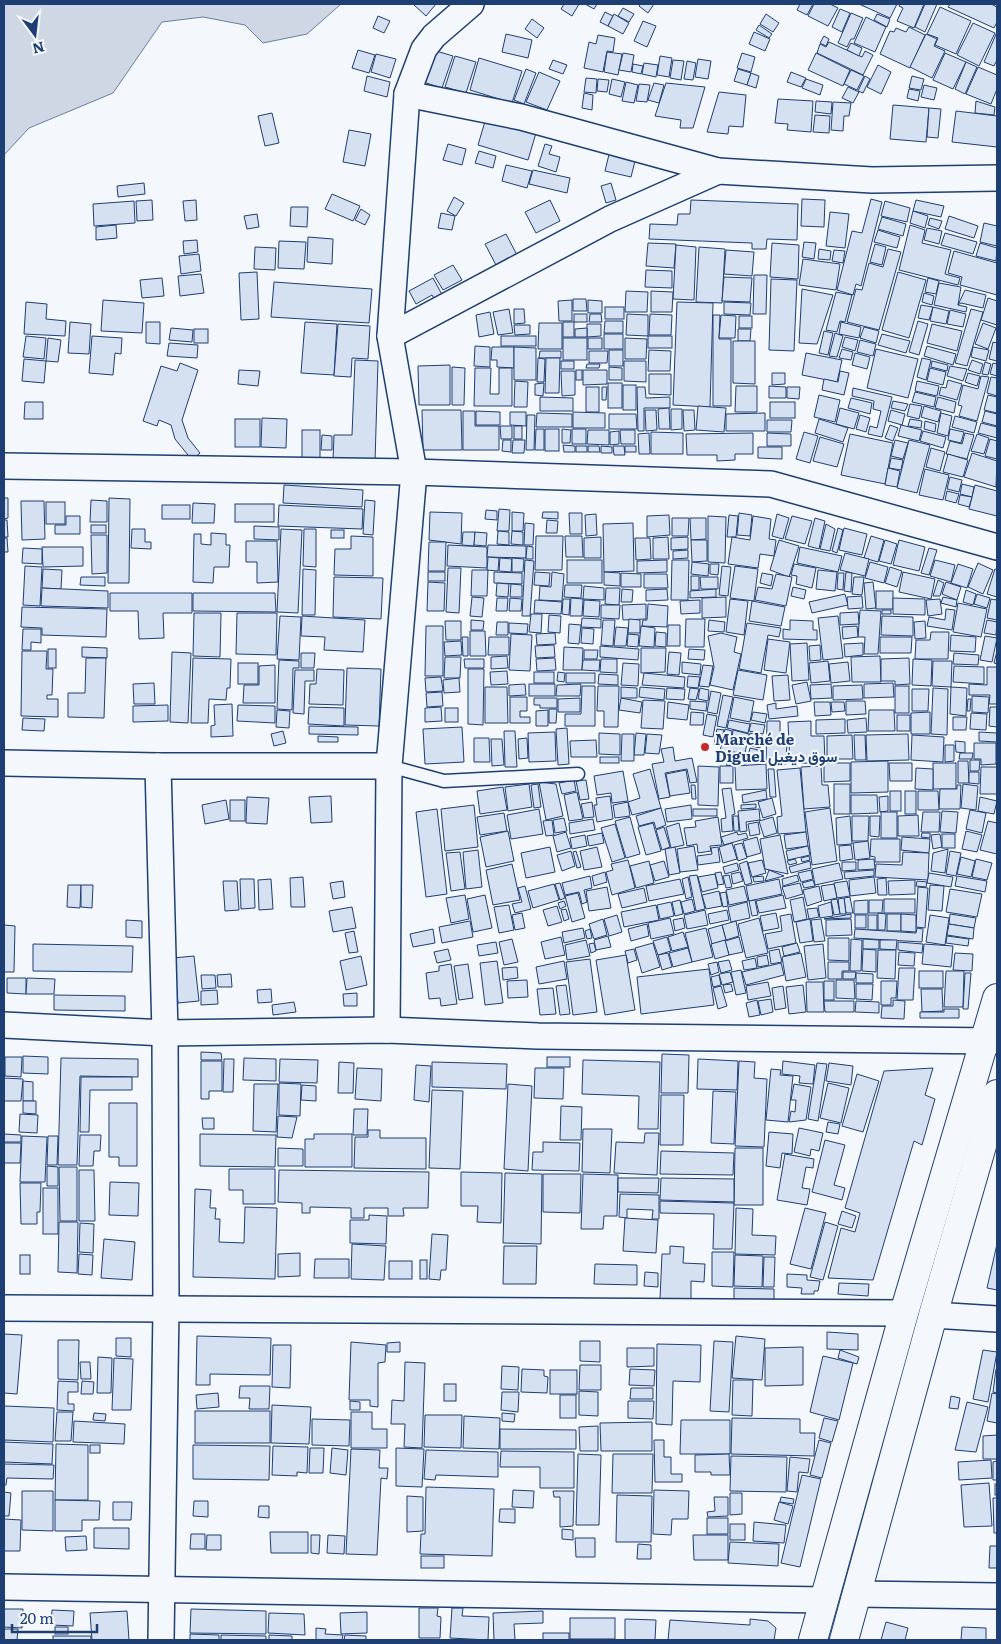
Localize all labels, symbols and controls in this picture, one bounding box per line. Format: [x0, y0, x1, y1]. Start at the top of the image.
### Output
north arrow [10, 10, 60, 60]
text: N [30, 37, 47, 60]
place label: Marché de Diguel سوق ديغيل [715, 727, 838, 767]
marker: Marché de Diguel سوق ديغيل [699, 741, 711, 753]
scale bar [12, 1602, 98, 1634]
text: 20 m [20, 1606, 54, 1629]

